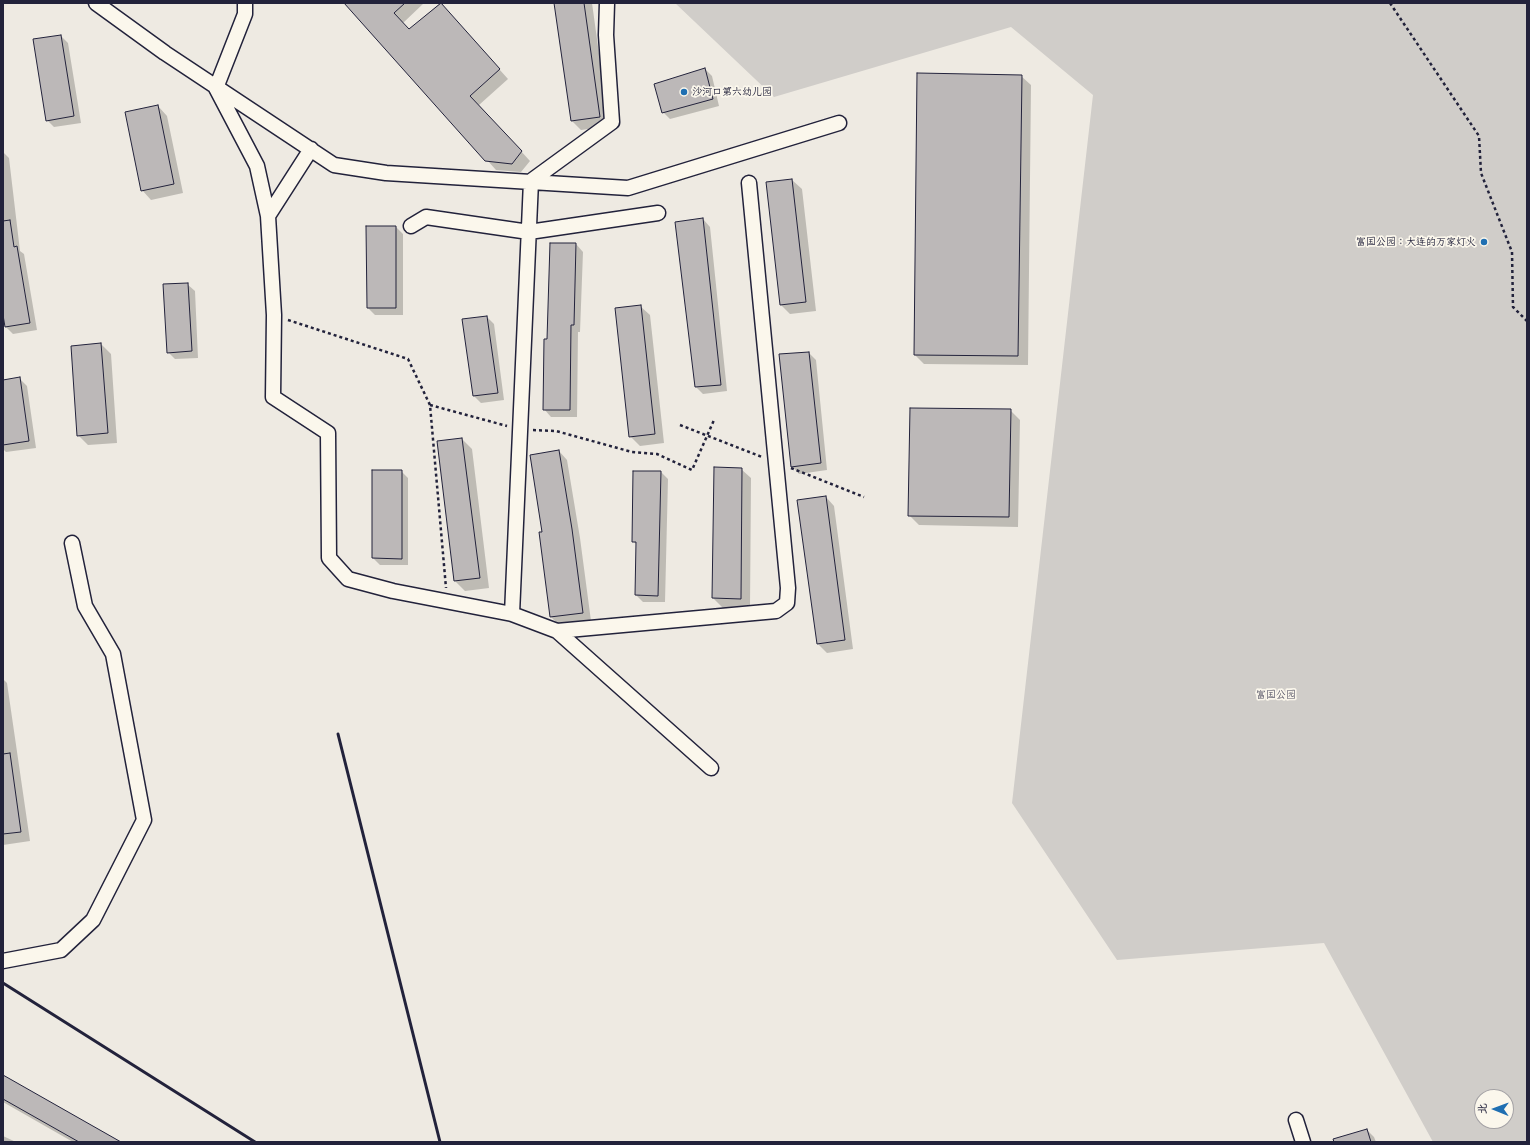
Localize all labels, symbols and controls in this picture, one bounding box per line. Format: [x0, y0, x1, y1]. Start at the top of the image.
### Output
place label: 沙河口第六幼儿园 [692, 86, 772, 98]
marker: 沙河口第六幼儿园 [679, 87, 689, 97]
place label: 富国公园：大连的万家灯火 [1356, 236, 1476, 248]
marker: 富国公园：大连的万家灯火 [1479, 237, 1489, 247]
park label: 富国公园 [1256, 689, 1296, 701]
north arrow [1474, 1089, 1514, 1129]
text: 北 [1476, 1103, 1489, 1114]

